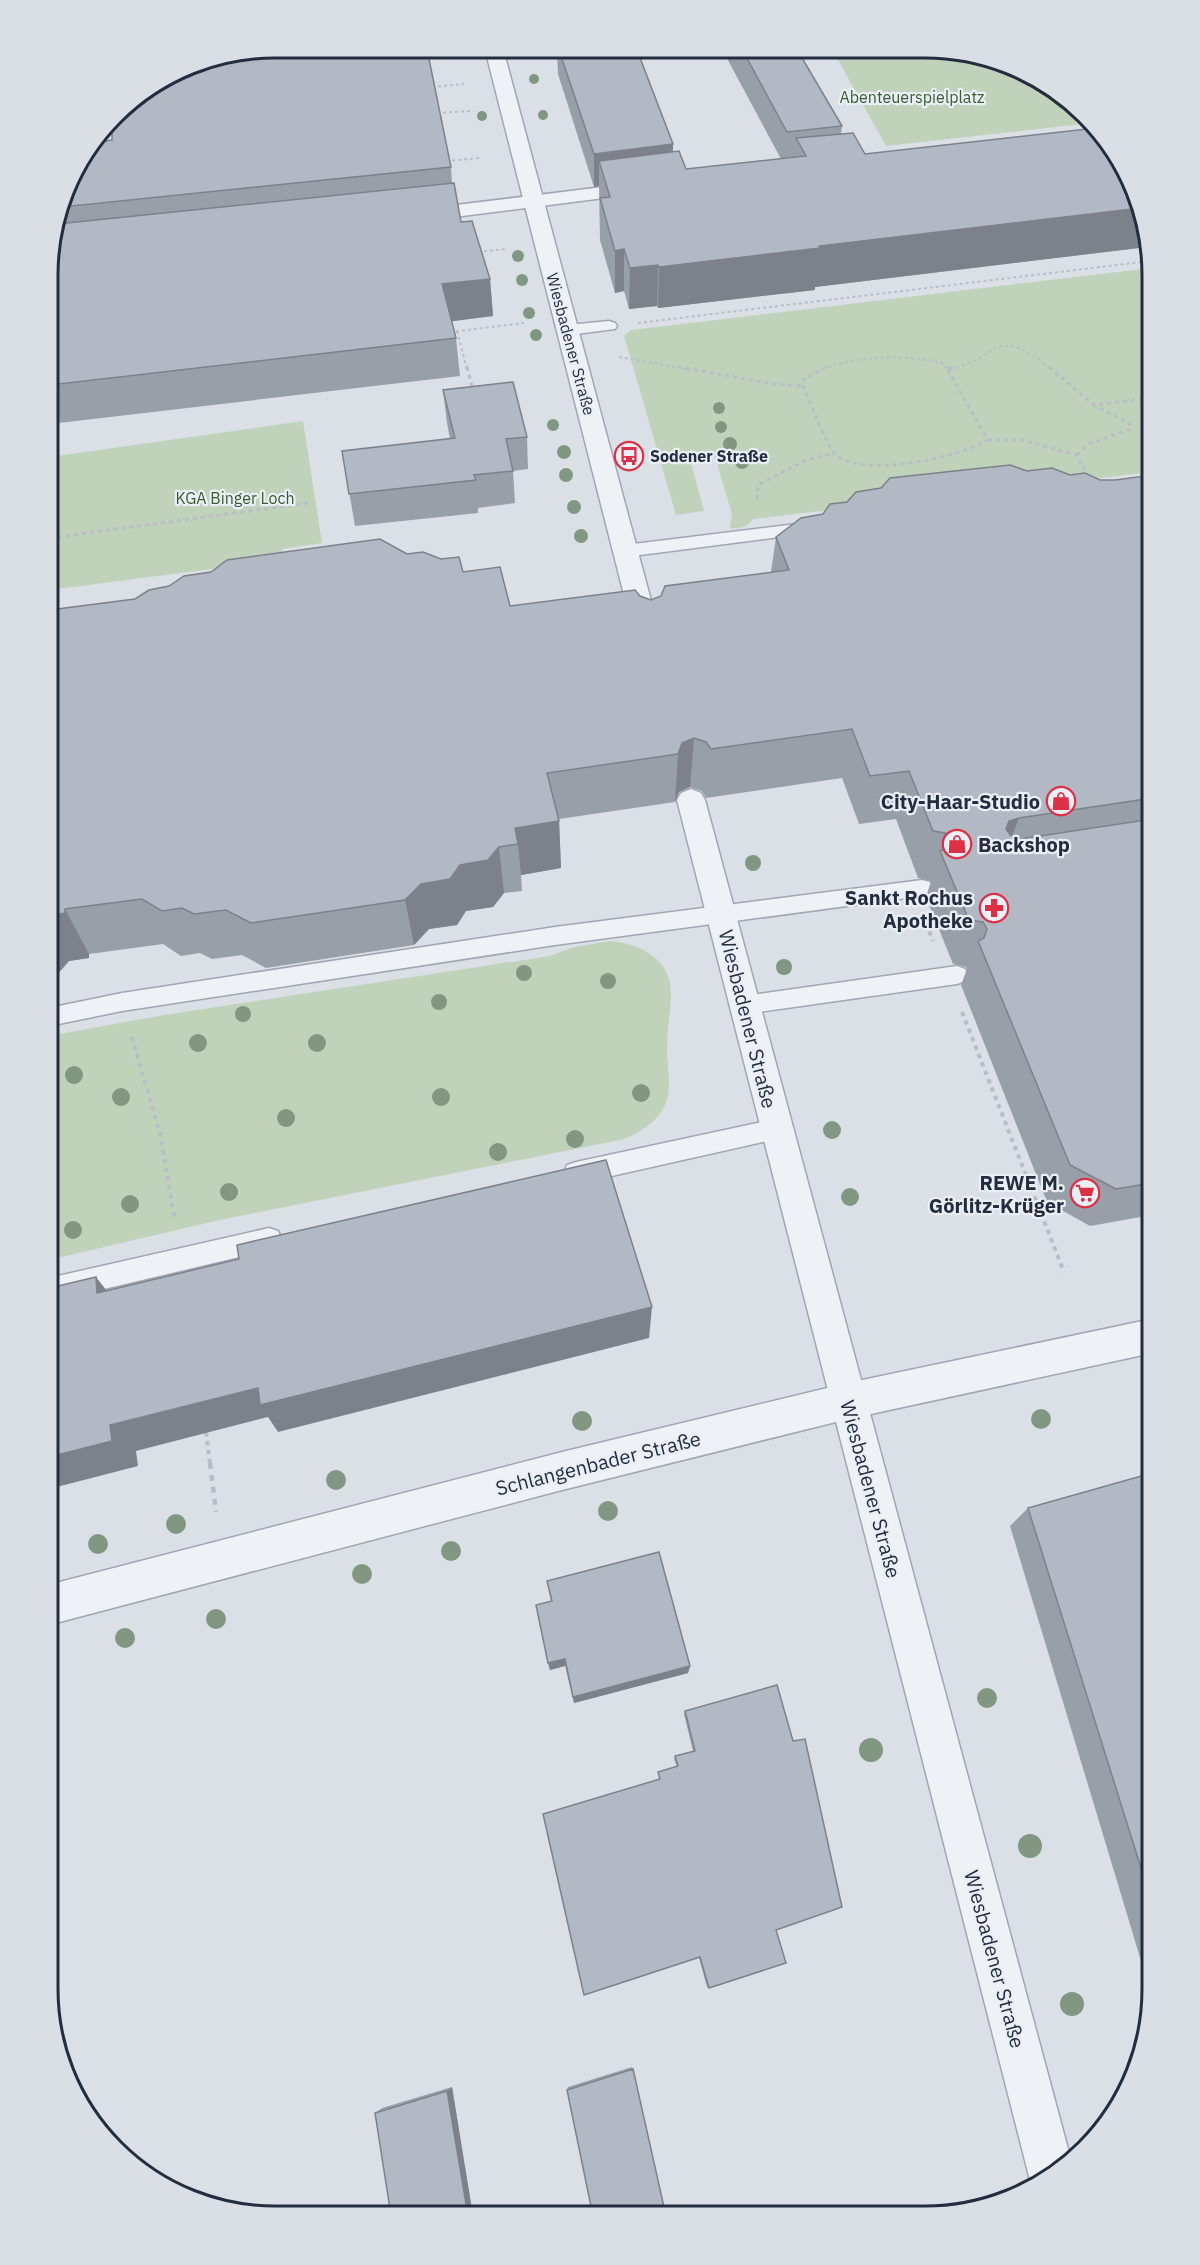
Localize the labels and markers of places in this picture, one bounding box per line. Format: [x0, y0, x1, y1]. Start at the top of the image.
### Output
bus stop icon: Sodener Straße [613, 440, 645, 472]
place label: Sodener Straße [650, 446, 768, 466]
shop icon: City-Haar-Studio [1045, 785, 1077, 817]
place label: City-Haar-Studio [881, 788, 1040, 815]
shop icon: Backshop [941, 828, 973, 860]
place label: Backshop [978, 831, 1070, 858]
place label: Sankt Rochus Apotheke [845, 884, 973, 934]
pharmacy icon: Sankt Rochus Apotheke [978, 892, 1010, 924]
place label: REWE M. Görlitz-Krüger [929, 1169, 1064, 1219]
supermarket icon: REWE M. Görlitz-Krüger [1069, 1177, 1101, 1209]

